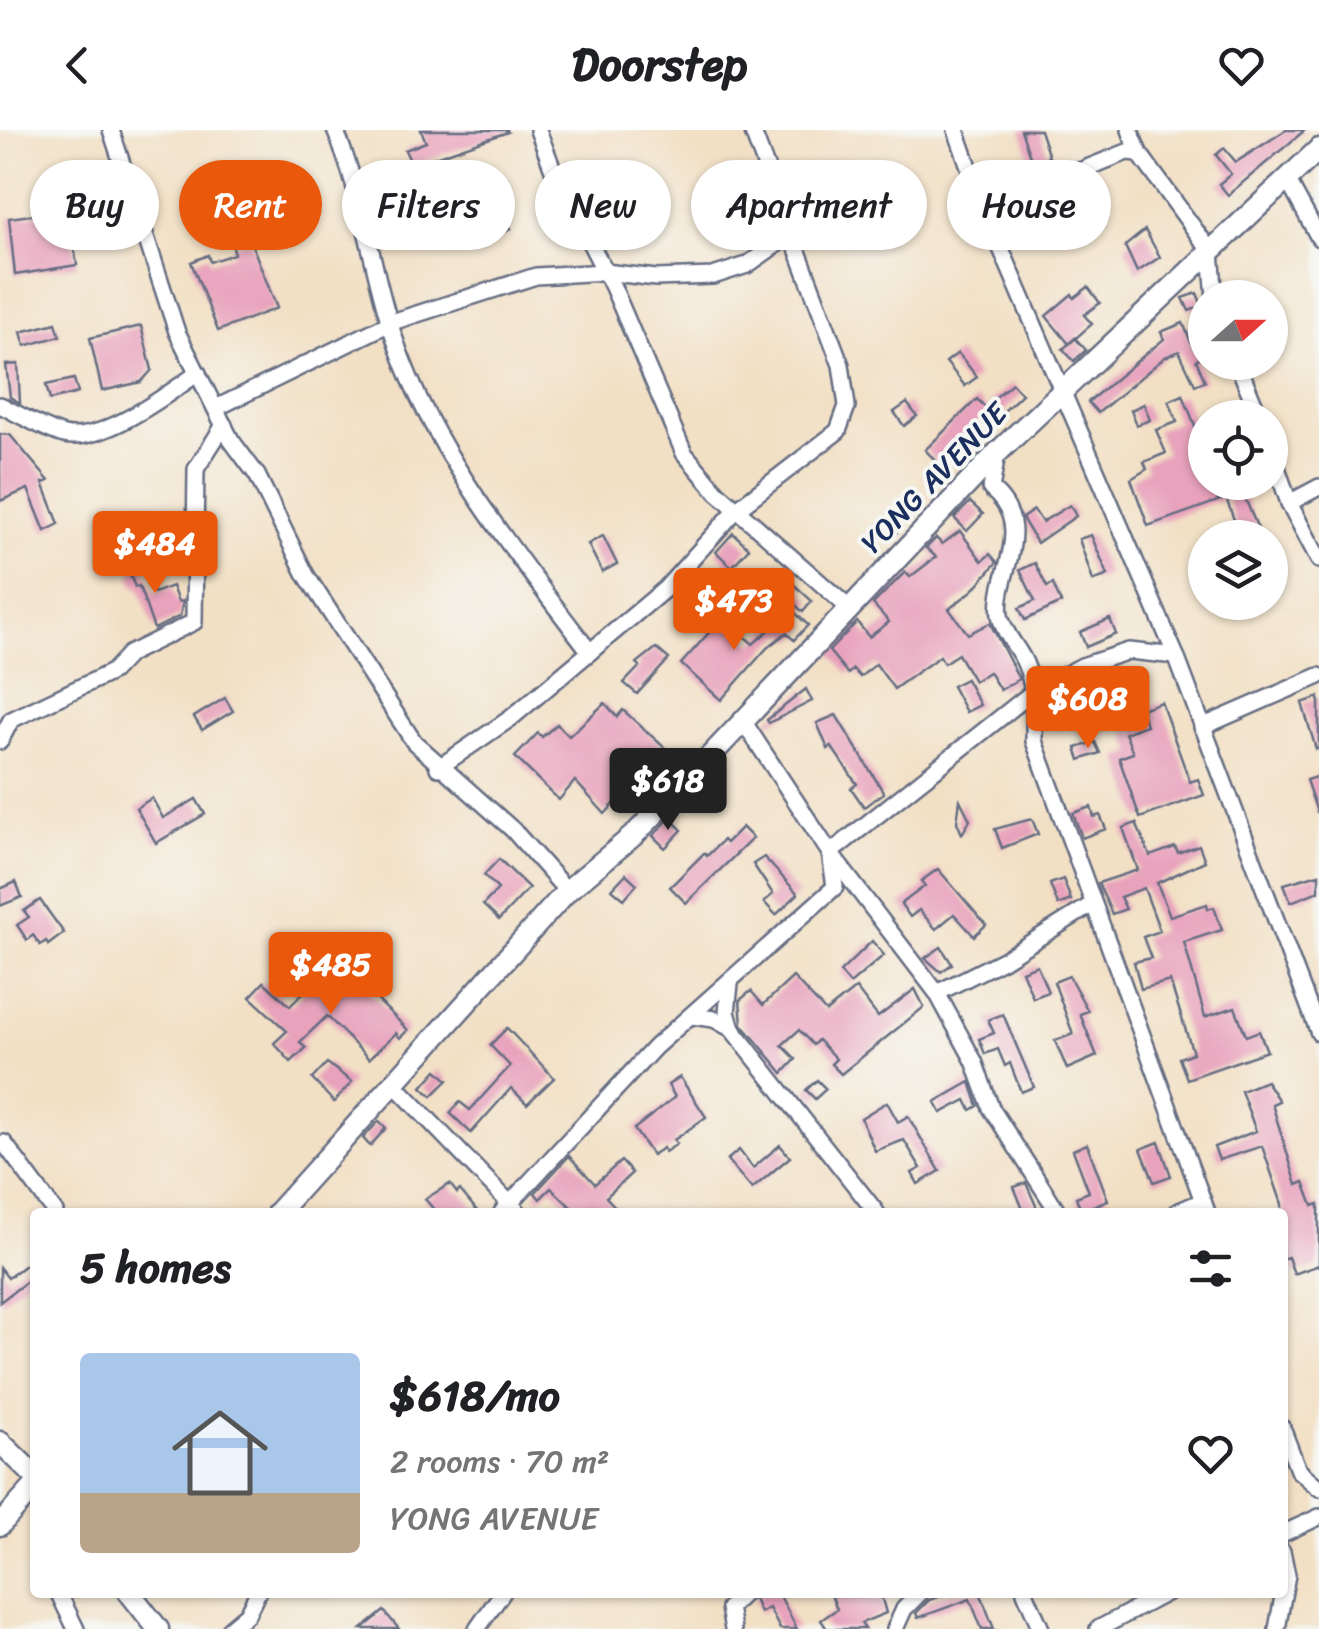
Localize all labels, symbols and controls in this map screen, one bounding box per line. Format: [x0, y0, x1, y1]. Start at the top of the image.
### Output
text: Doorstep [572, 25, 747, 105]
icon: back [50, 38, 105, 93]
icon: heart [1214, 38, 1269, 93]
chip: Buy [30, 160, 159, 250]
chip: Rent [179, 160, 322, 250]
chip: Filters [342, 160, 515, 250]
chip: New [535, 160, 671, 250]
chip: Apartment [691, 160, 927, 250]
chip: House [947, 160, 1111, 250]
north arrow [1188, 280, 1288, 380]
map controls [1188, 280, 1288, 620]
street label: YONG AVENUE [847, 387, 1023, 567]
button: locate [1188, 400, 1288, 500]
pin: $484 [96, 511, 214, 596]
text: $484 [115, 515, 195, 572]
button: layers [1188, 520, 1288, 620]
pin: $473 [675, 568, 793, 653]
text: $473 [695, 572, 773, 629]
pin: $608 [1029, 666, 1147, 751]
text: $608 [1048, 670, 1128, 727]
pin: $618 [609, 748, 727, 833]
text: $618 [632, 752, 704, 809]
pin: $485 [272, 932, 390, 1017]
text: $485 [291, 936, 371, 993]
text: 5 homes [80, 1231, 231, 1305]
icon: filters [1183, 1241, 1238, 1296]
text: $618/mo [390, 1359, 560, 1433]
icon: home [160, 1393, 280, 1513]
icon: heart [1183, 1426, 1238, 1481]
text: 2 rooms · 70 m² [390, 1433, 609, 1490]
text: YONG AVENUE [390, 1490, 598, 1547]

